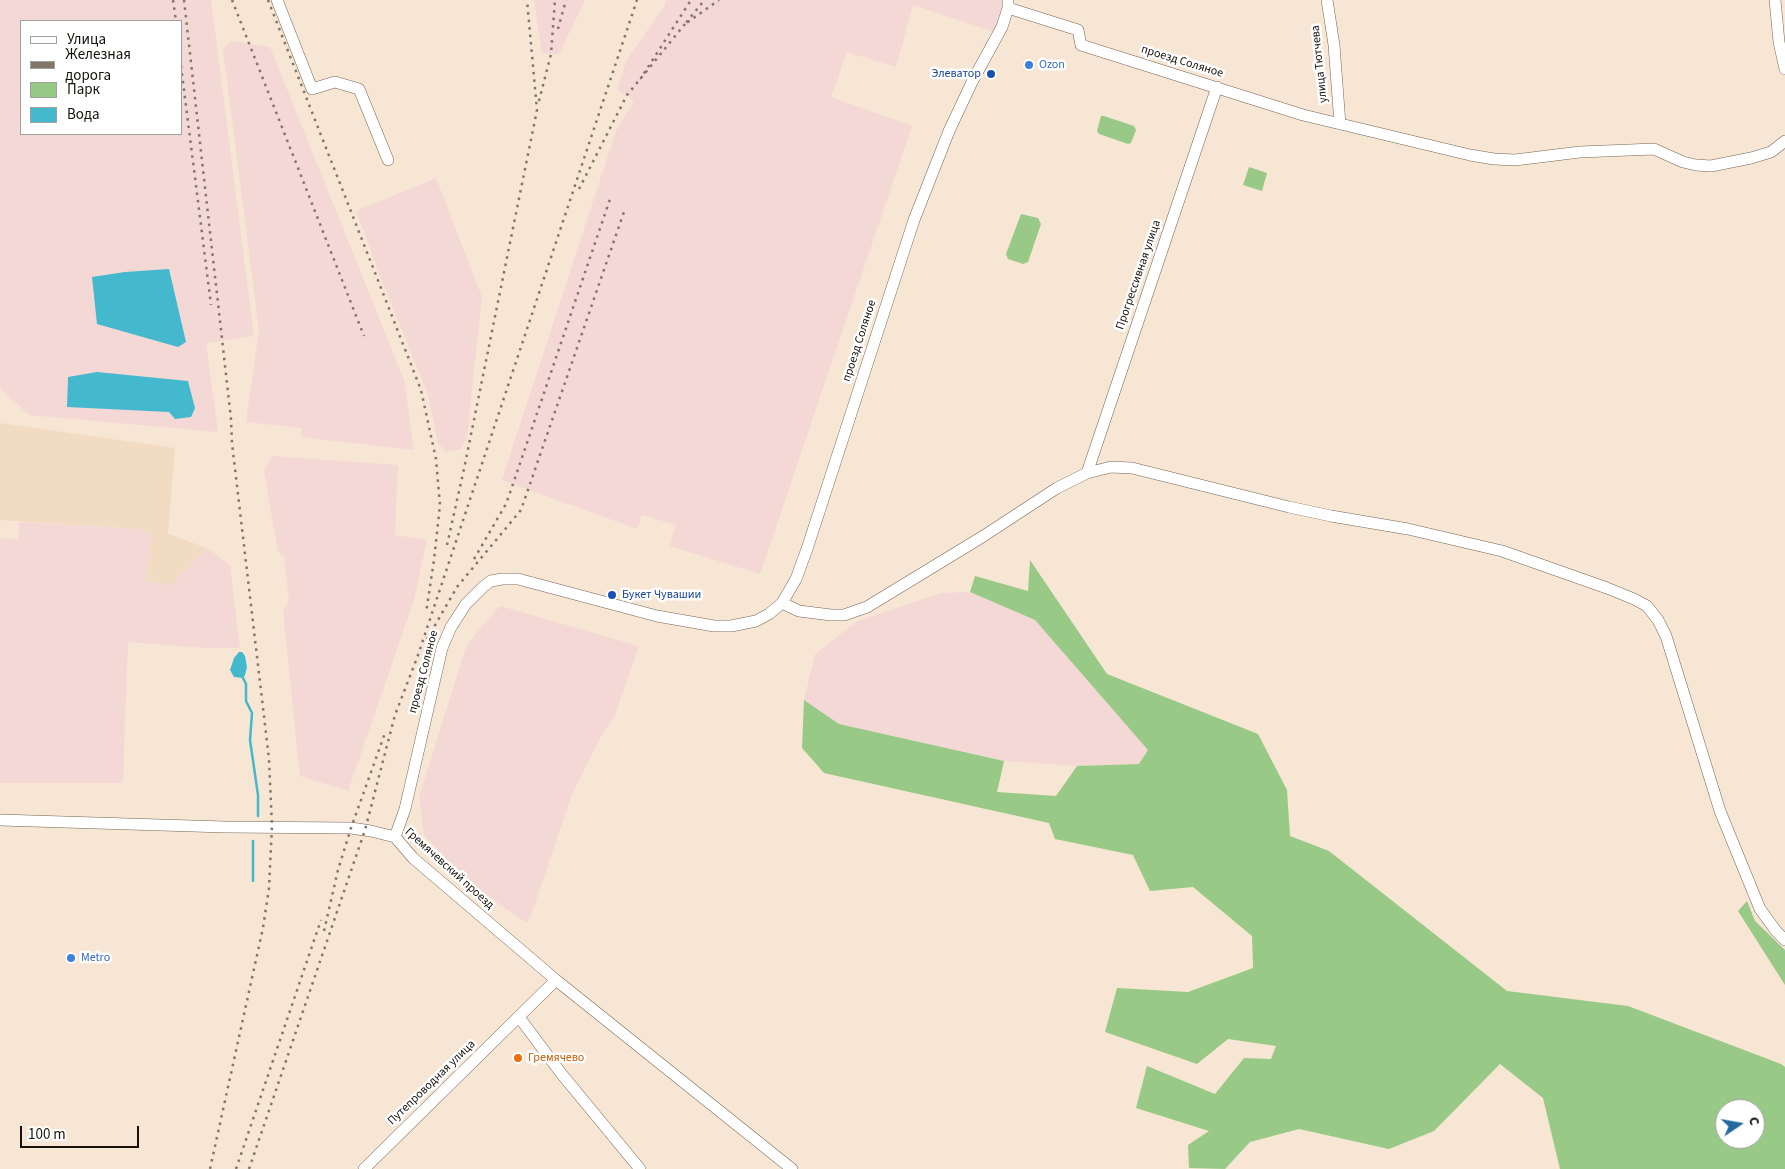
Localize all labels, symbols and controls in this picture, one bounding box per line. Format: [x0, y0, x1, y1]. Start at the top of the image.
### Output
legend [20, 20, 182, 135]
street label: улица Тютчева [1309, 24, 1331, 104]
text: Улица [67, 29, 106, 50]
street label: проезд Соляное [1139, 43, 1225, 81]
text: Железная дорога [65, 44, 131, 86]
place label: Ozon [1039, 58, 1065, 72]
marker: Ozon [1023, 59, 1035, 71]
place label: Элеватор [931, 67, 981, 81]
marker: Элеватор [985, 68, 997, 80]
text: Парк [67, 79, 100, 100]
text: Вода [67, 104, 100, 125]
street label: Прогрессивная улица [1113, 218, 1165, 332]
street label: проезд Соляное [840, 298, 880, 384]
place label: Букет Чувашии [622, 588, 701, 602]
marker: Букет Чувашии [606, 589, 618, 601]
street label: проезд Соляное [406, 629, 442, 715]
street label: Гремячевский проезд [402, 825, 496, 913]
place label: Metro [81, 951, 110, 965]
marker: Metro [65, 952, 77, 964]
street label: Путепроводная улица [385, 1037, 479, 1129]
place label: Гремячево [528, 1051, 584, 1065]
marker: Гремячево [512, 1052, 524, 1064]
north arrow [1715, 1099, 1765, 1149]
text: С [1743, 1115, 1764, 1127]
scale bar [22, 1116, 141, 1148]
text: 100 m [28, 1124, 66, 1145]

